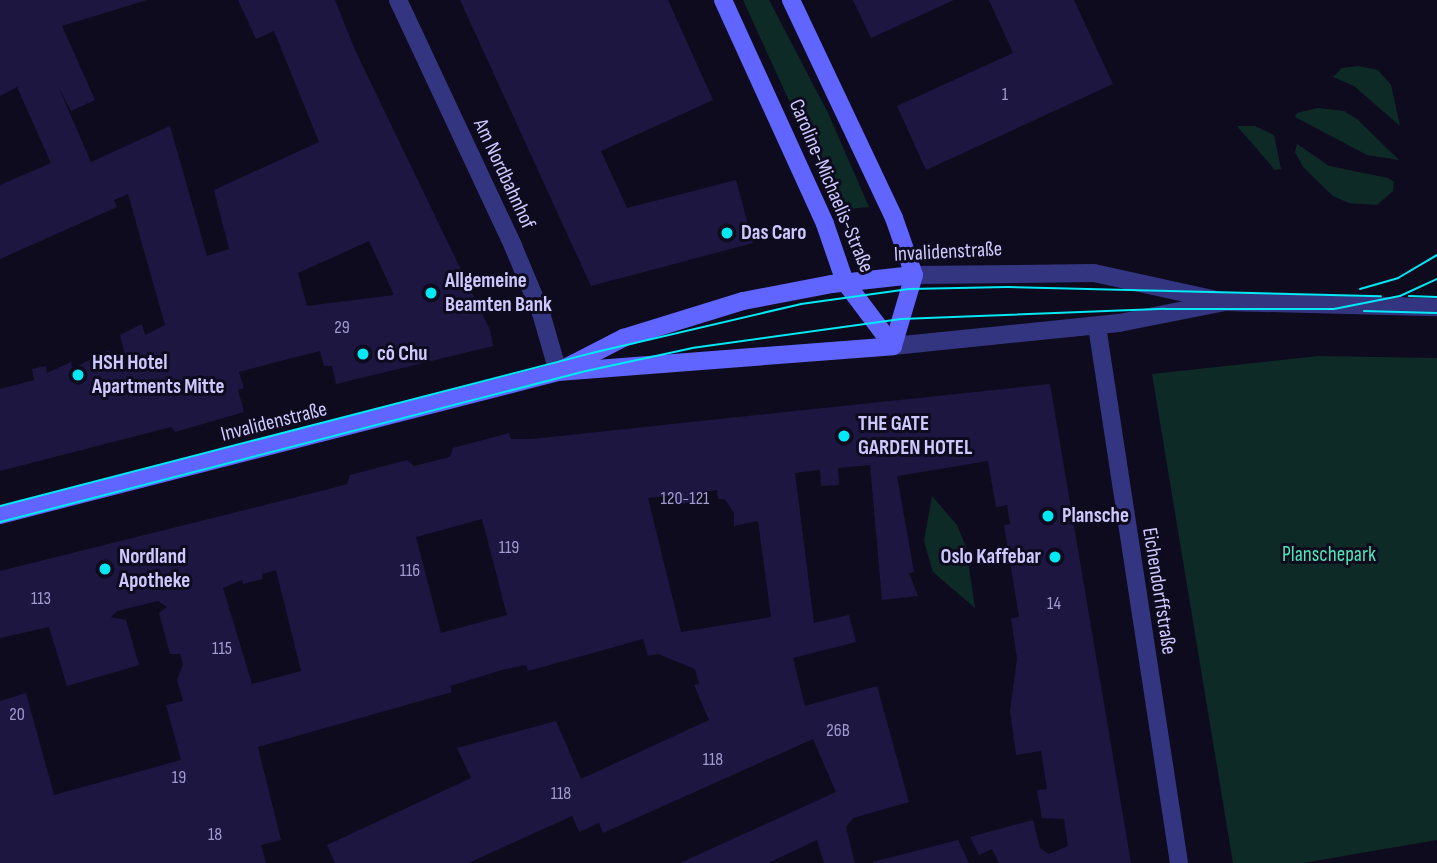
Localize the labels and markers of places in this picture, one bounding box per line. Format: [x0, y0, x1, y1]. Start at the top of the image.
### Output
place label: Das Caro [741, 220, 806, 246]
marker: Das Caro [719, 225, 735, 241]
place label: Allgemeine Beamten Bank [445, 268, 552, 318]
marker: Allgemeine Beamten Bank [423, 285, 439, 301]
place label: cô Chu [377, 341, 428, 367]
marker: cô Chu [355, 346, 371, 362]
place label: HSH Hotel Apartments Mitte [92, 350, 225, 400]
marker: HSH Hotel Apartments Mitte [70, 367, 86, 383]
place label: THE GATE GARDEN HOTEL [858, 411, 972, 461]
marker: THE GATE GARDEN HOTEL [836, 428, 852, 444]
place label: Plansche [1062, 503, 1129, 529]
marker: Plansche [1040, 508, 1056, 524]
place label: Nordland Apotheke [119, 544, 190, 594]
place label: Oslo Kaffebar [941, 544, 1041, 570]
marker: Oslo Kaffebar [1047, 549, 1063, 565]
marker: Nordland Apotheke [97, 561, 113, 577]

